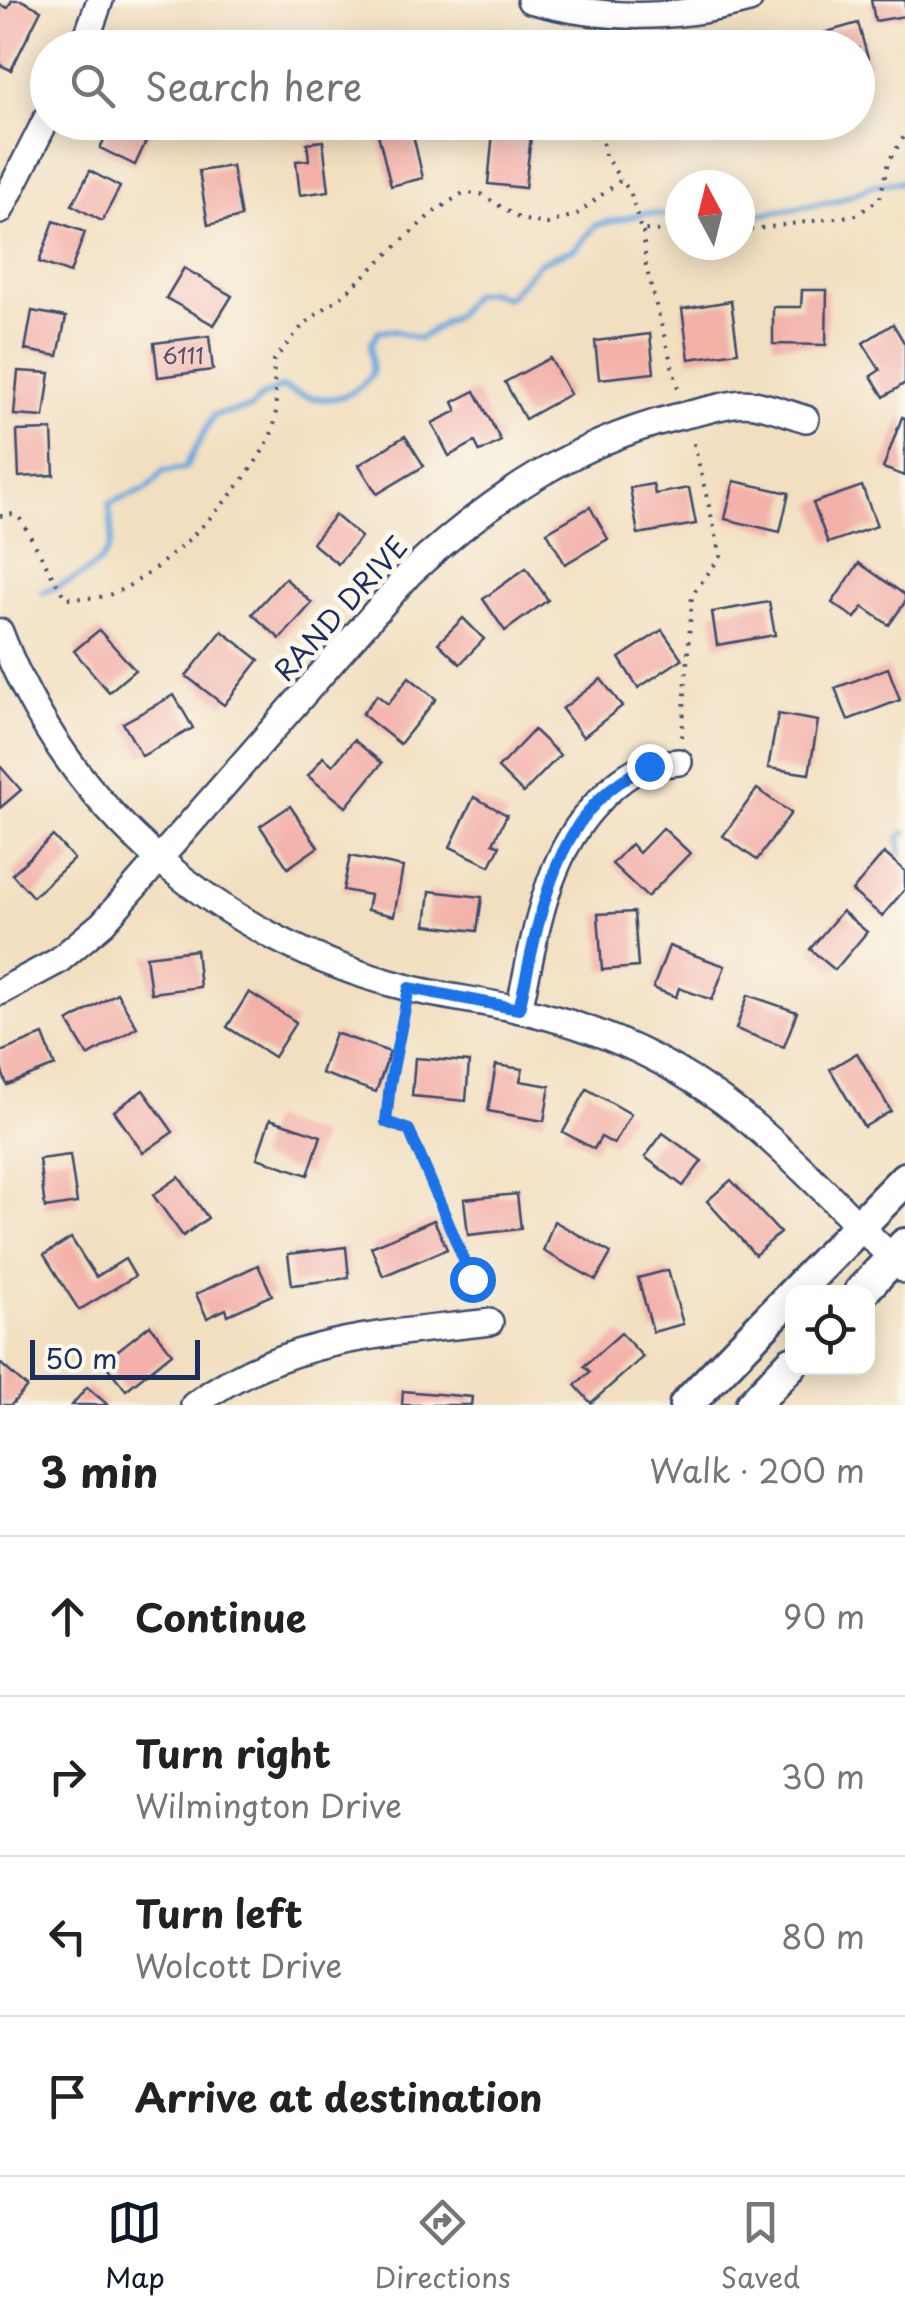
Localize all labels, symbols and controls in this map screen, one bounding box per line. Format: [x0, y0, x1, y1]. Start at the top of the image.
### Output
search box [30, 30, 875, 140]
text: Search here [145, 57, 362, 114]
icon: search [65, 58, 120, 113]
north arrow [665, 170, 755, 260]
house number: 6111 [162, 338, 204, 371]
street label: RAND DRIVE [263, 526, 417, 690]
route end [627, 744, 673, 790]
route start [450, 1257, 496, 1303]
map controls [785, 1285, 875, 1375]
button: locate [785, 1285, 875, 1375]
scale bar [30, 1335, 200, 1380]
text: 50 m [45, 1336, 118, 1379]
text: 3 min [40, 1439, 158, 1502]
text: Walk · 200 m [650, 1446, 865, 1494]
text: Continue [135, 1588, 306, 1645]
icon: ahead [40, 1589, 95, 1644]
text: 90 m [783, 1592, 865, 1640]
text: Turn right [135, 1724, 331, 1781]
icon: right [40, 1749, 95, 1804]
text: 30 m [781, 1752, 865, 1800]
text: Wilmington Drive [135, 1781, 402, 1829]
text: Turn left [135, 1884, 303, 1941]
icon: left [40, 1909, 95, 1964]
text: 80 m [781, 1912, 865, 1960]
text: Wolcott Drive [135, 1941, 342, 1989]
text: Arrive at destination [135, 2068, 543, 2125]
icon: arrive [40, 2069, 95, 2124]
tab: Map [105, 2195, 165, 2298]
tab: Directions [375, 2195, 511, 2298]
tab: Saved [721, 2195, 800, 2298]

